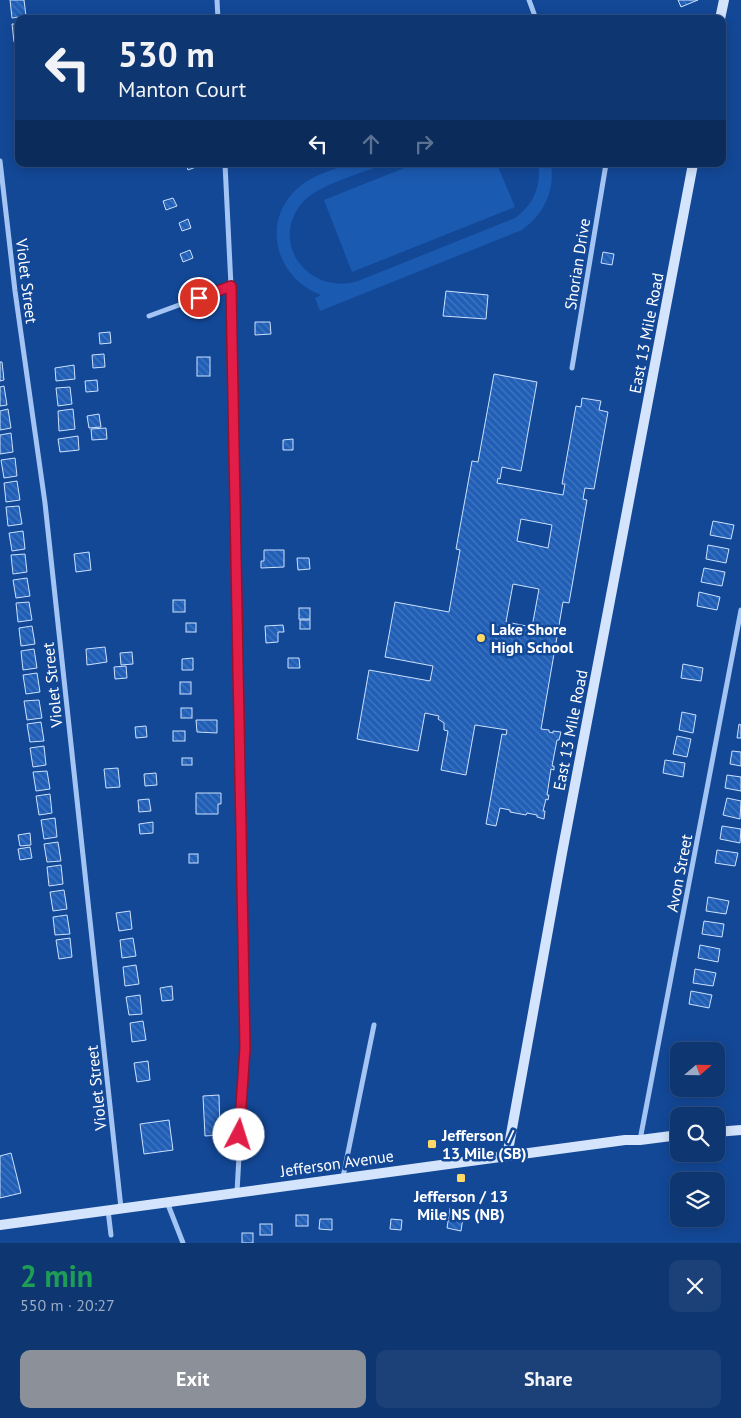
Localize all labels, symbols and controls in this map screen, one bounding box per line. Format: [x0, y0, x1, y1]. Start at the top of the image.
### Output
text: 530 m [118, 31, 215, 77]
icon: left [35, 35, 100, 100]
text: Manton Court [118, 75, 246, 103]
icon: left [304, 130, 332, 158]
icon: ahead [357, 130, 385, 158]
icon: right [410, 130, 438, 158]
street label: Shorian Drive [560, 217, 594, 311]
street label: Violet Street [12, 236, 42, 325]
street label: East 13 Mile Road [624, 271, 668, 395]
pin [178, 277, 220, 319]
icon: arrive [185, 284, 213, 312]
place label: Lake Shore High School [491, 619, 573, 657]
marker: Lake Shore High School [475, 632, 487, 644]
street label: Violet Street [38, 641, 67, 729]
street label: East 13 Mile Road [548, 668, 592, 792]
street label: Avon Street [662, 832, 696, 914]
north arrow [670, 1042, 725, 1098]
map controls [670, 1042, 725, 1227]
street label: Violet Street [82, 1044, 111, 1132]
button: search [670, 1107, 725, 1162]
position arrow [212, 1108, 264, 1160]
place label: Jefferson / 13 Mile (SB) [441, 1125, 527, 1163]
marker: Jefferson / 13 Mile (SB) [426, 1138, 438, 1150]
street label: Jefferson Avenue [278, 1145, 395, 1181]
marker: Jefferson / 13 Mile NS (NB) [455, 1172, 467, 1184]
button: layers [670, 1172, 725, 1227]
place label: Jefferson / 13 Mile NS (NB) [413, 1186, 508, 1224]
text: 2 min [20, 1256, 93, 1295]
button: close [669, 1260, 721, 1312]
text: 550 m · 20:27 [20, 1295, 115, 1315]
button: Exit [20, 1350, 366, 1408]
button: Share [376, 1350, 721, 1408]

